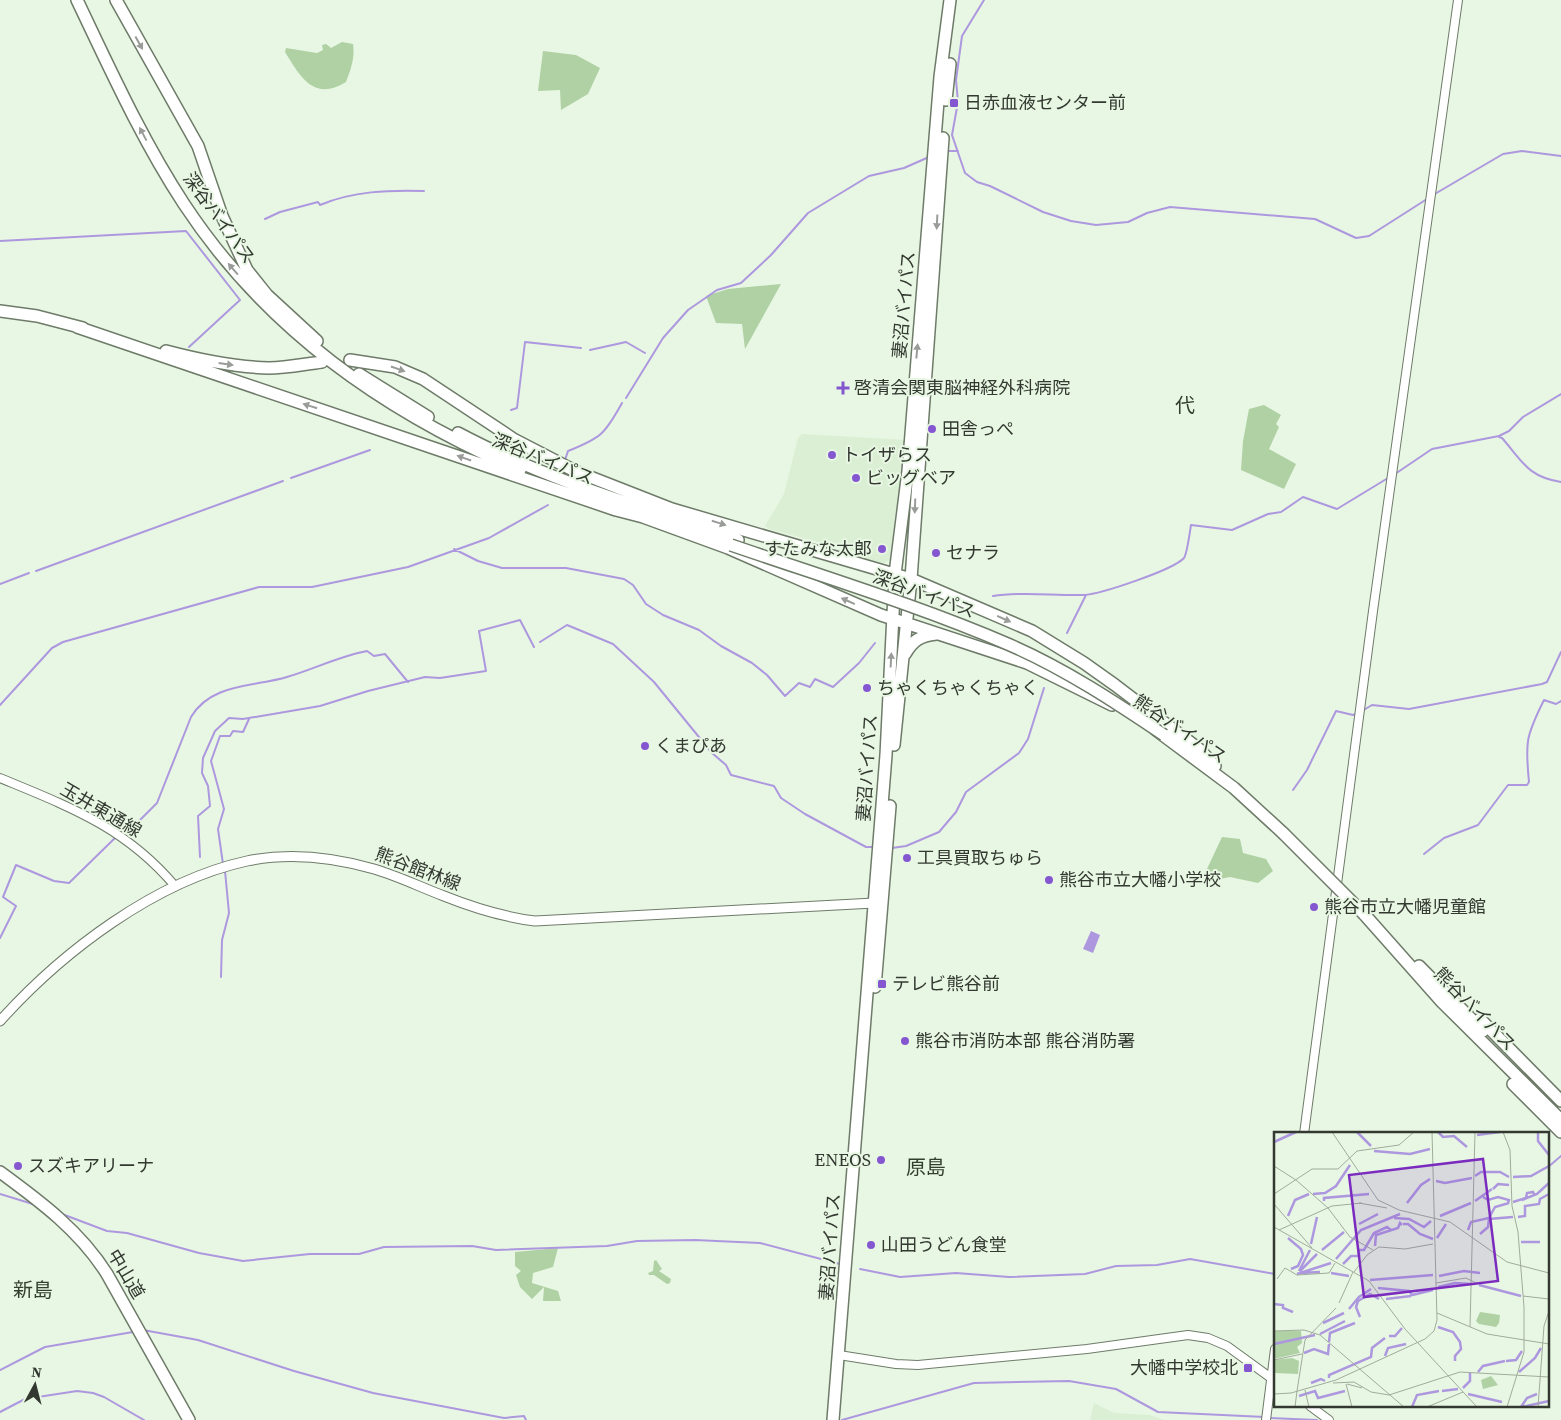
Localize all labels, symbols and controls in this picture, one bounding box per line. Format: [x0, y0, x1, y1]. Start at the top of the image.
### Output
one-way arrow [135, 36, 144, 49]
place label: 日赤血液センター前 [964, 90, 1126, 115]
marker: 日赤血液センター前 [948, 97, 960, 109]
one-way arrow [139, 127, 147, 141]
street label: 深谷バイパス [178, 167, 261, 269]
one-way arrow [933, 214, 941, 230]
street label: 妻沼バイパス [886, 250, 921, 360]
one-way arrow [227, 263, 239, 275]
one-way arrow [914, 343, 922, 359]
one-way arrow [218, 360, 234, 368]
one-way arrow [391, 365, 406, 373]
place label: 啓清会関東脳神経外科病院 [854, 375, 1070, 400]
marker: 啓清会関東脳神経外科病院 [836, 381, 850, 395]
district label: 代 [1175, 391, 1195, 419]
one-way arrow [303, 402, 318, 409]
place label: 田舎っぺ [942, 416, 1014, 441]
marker: 田舎っぺ [926, 423, 938, 435]
street label: 深谷バイパス [489, 427, 598, 490]
place label: トイザらス [842, 442, 932, 467]
marker: トイザらス [826, 449, 838, 461]
one-way arrow [457, 453, 472, 461]
place label: ビッグベア [866, 465, 956, 490]
marker: ビッグベア [850, 472, 862, 484]
one-way arrow [911, 498, 919, 514]
one-way arrow [712, 520, 727, 528]
place label: すたみな太郎 [764, 536, 872, 561]
place label: セナラ [946, 540, 1000, 565]
marker: すたみな太郎 [876, 543, 888, 555]
marker: セナラ [930, 547, 942, 559]
street label: 深谷バイパス [869, 563, 979, 624]
one-way arrow [841, 597, 855, 605]
one-way arrow [997, 615, 1011, 623]
one-way arrow [888, 652, 896, 668]
place label: ちゃくちゃくちゃく [877, 675, 1039, 700]
marker: ちゃくちゃくちゃく [861, 682, 873, 694]
street label: 熊谷バイパス [1129, 688, 1232, 769]
street label: 妻沼バイパス [850, 713, 883, 823]
place label: くまぴあ [655, 733, 727, 758]
marker: くまぴあ [639, 740, 651, 752]
street label: 玉井東通線 [56, 776, 146, 843]
street label: 熊谷館林線 [372, 841, 465, 896]
place label: 工具買取ちゅら [917, 845, 1043, 870]
marker: 工具買取ちゅら [901, 852, 913, 864]
place label: 熊谷市立大幡小学校 [1059, 867, 1221, 892]
marker: 熊谷市立大幡小学校 [1043, 874, 1055, 886]
place label: 熊谷市立大幡児童館 [1324, 894, 1486, 919]
marker: 熊谷市立大幡児童館 [1308, 901, 1320, 913]
street label: 熊谷バイパス [1429, 961, 1522, 1056]
place label: テレビ熊谷前 [892, 971, 1000, 996]
marker: テレビ熊谷前 [876, 978, 888, 990]
place label: 熊谷市消防本部 熊谷消防署 [915, 1028, 1135, 1053]
marker: 熊谷市消防本部 熊谷消防署 [899, 1035, 911, 1047]
inset map [1274, 1132, 1548, 1408]
place label: ENEOS [814, 1147, 871, 1172]
place label: スズキアリーナ [28, 1153, 154, 1178]
district label: 原島 [906, 1153, 946, 1181]
marker: ENEOS [875, 1154, 887, 1166]
marker: スズキアリーナ [12, 1160, 24, 1172]
street label: 妻沼バイパス [813, 1192, 846, 1302]
place label: 山田うどん食堂 [881, 1232, 1007, 1257]
marker: 山田うどん食堂 [865, 1239, 877, 1251]
street label: 中山道 [102, 1244, 151, 1303]
district label: 新島 [13, 1276, 53, 1304]
place label: 大幡中学校北 [1130, 1355, 1238, 1380]
north arrow [10, 1360, 60, 1410]
text: N [30, 1362, 43, 1383]
marker: 大幡中学校北 [1242, 1362, 1254, 1374]

